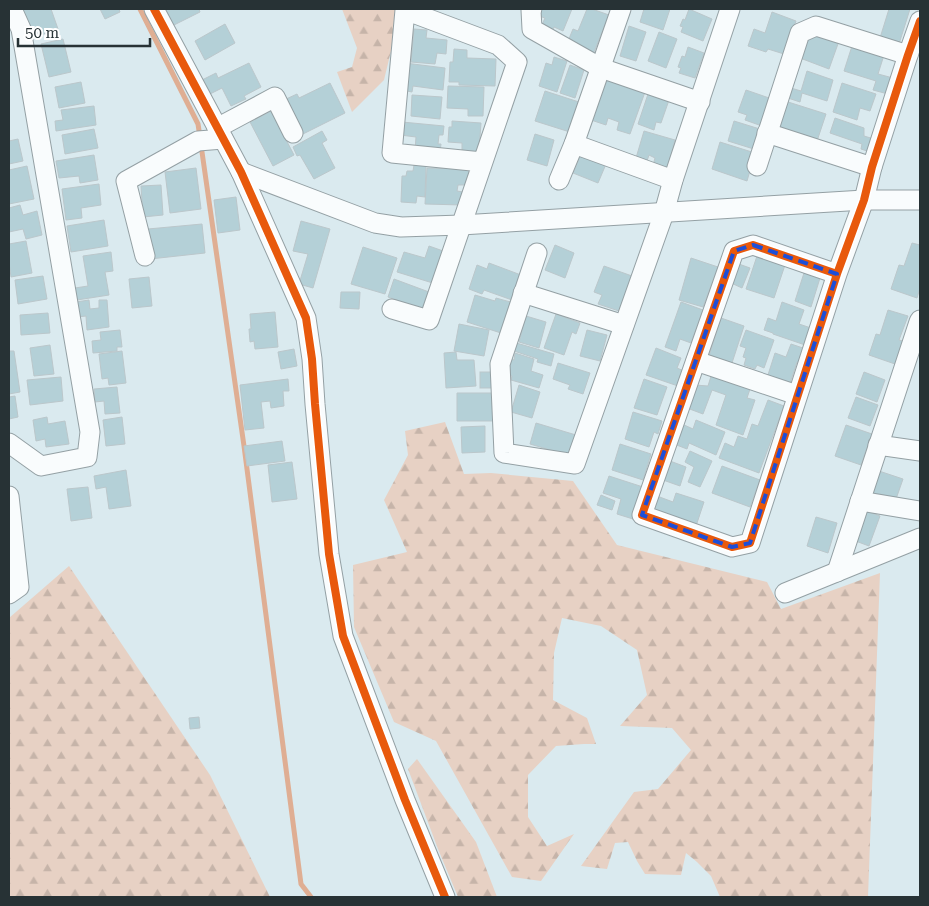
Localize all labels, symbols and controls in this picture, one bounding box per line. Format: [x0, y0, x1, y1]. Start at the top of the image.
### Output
scale bar [18, 15, 150, 47]
text: 50 m [25, 24, 60, 42]

